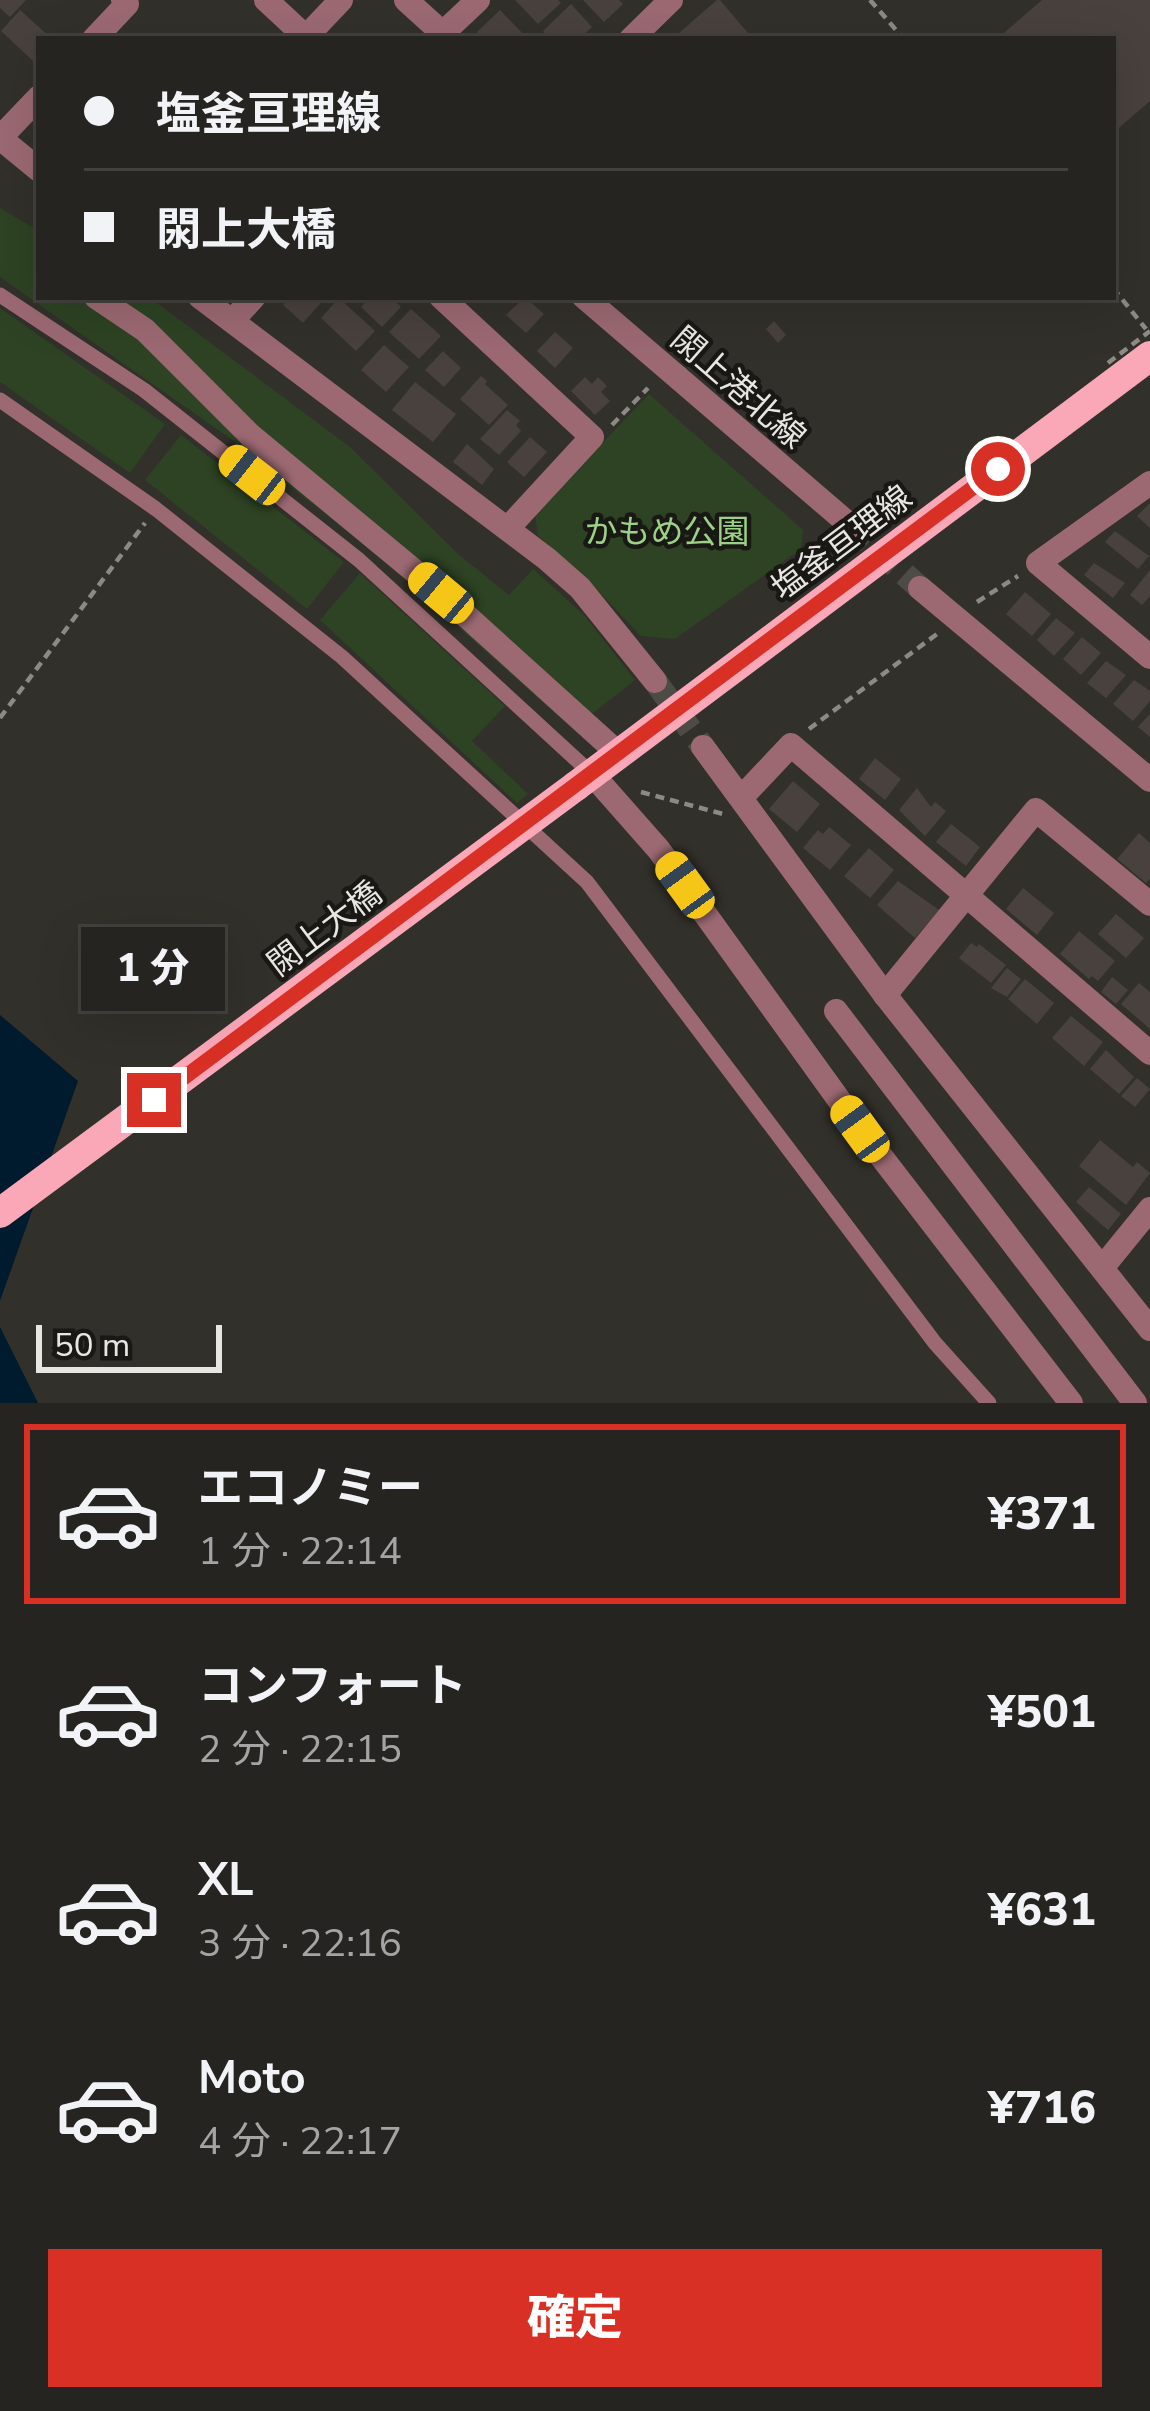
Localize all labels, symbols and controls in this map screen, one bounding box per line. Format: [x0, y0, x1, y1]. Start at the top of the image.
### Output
text: 塩釜亘理線 [156, 84, 381, 145]
text: 閖上大橋 [156, 200, 336, 261]
street label: 閖上港北線 [661, 317, 815, 459]
car [213, 439, 291, 511]
route start [971, 442, 1025, 496]
street label: 塩釜亘理線 [762, 476, 921, 611]
park label: かもめ公園 [585, 510, 750, 555]
car [402, 556, 480, 630]
car [649, 845, 721, 925]
street label: 閖上大橋 [259, 872, 391, 987]
callout: 1 分 [82, 926, 226, 1010]
text: 1 分 [116, 942, 190, 995]
route end [127, 1073, 181, 1127]
car [824, 1089, 896, 1169]
scale bar [36, 1319, 222, 1372]
text: 50 m [54, 1323, 130, 1368]
text: エコノミー [198, 1458, 423, 1519]
icon: car [54, 1460, 162, 1568]
text: ¥371 [988, 1484, 1096, 1545]
text: 1 分 · 22:14 [198, 1525, 402, 1578]
text: コンフォート [198, 1656, 467, 1717]
icon: car [54, 1658, 162, 1766]
text: ¥501 [988, 1682, 1096, 1743]
text: 2 分 · 22:15 [198, 1723, 402, 1776]
text: XL [198, 1850, 254, 1911]
icon: car [54, 1856, 162, 1964]
text: ¥631 [988, 1880, 1096, 1941]
text: 3 分 · 22:16 [198, 1917, 402, 1970]
text: Moto [198, 2048, 306, 2109]
icon: car [54, 2054, 162, 2162]
text: ¥716 [988, 2078, 1096, 2139]
text: 4 分 · 22:17 [198, 2115, 402, 2168]
button: 確定 [48, 2249, 1102, 2387]

